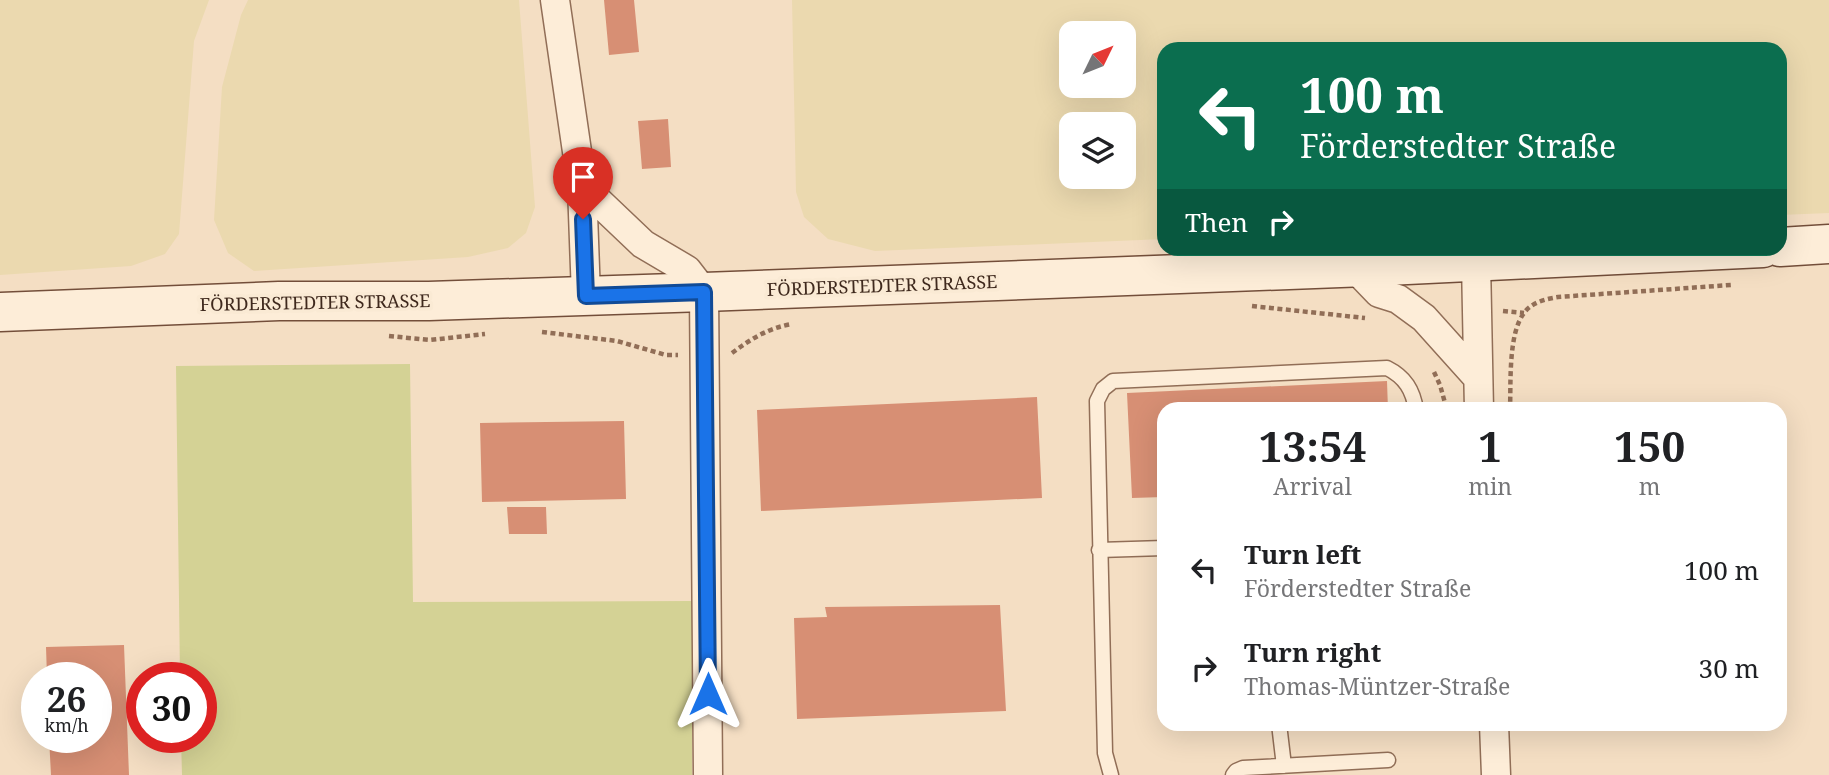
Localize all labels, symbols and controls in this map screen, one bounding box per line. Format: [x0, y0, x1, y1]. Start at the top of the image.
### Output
north arrow [1059, 21, 1136, 98]
map controls [1059, 21, 1136, 189]
text: 100 m [1300, 61, 1444, 127]
icon: left [1185, 70, 1276, 161]
button: layers [1059, 112, 1136, 189]
text: Förderstedter Straße [1300, 124, 1616, 167]
pin [553, 147, 613, 219]
icon: arrive [564, 158, 602, 196]
icon: right [1262, 203, 1300, 241]
text: Then [1185, 204, 1248, 240]
street label: FÖRDERSTEDTER STRASSE [766, 269, 998, 301]
street label: FÖRDERSTEDTER STRASSE [199, 288, 431, 316]
text: 13:54 [1259, 417, 1366, 474]
text: 1 [1478, 417, 1502, 474]
text: 150 [1614, 417, 1685, 474]
text: Arrival [1273, 470, 1352, 502]
text: min [1468, 470, 1512, 502]
text: m [1639, 470, 1660, 502]
text: Turn left [1244, 536, 1361, 572]
icon: left [1185, 551, 1223, 589]
text: 100 m [1684, 552, 1759, 588]
text: Förderstedter Straße [1244, 572, 1471, 604]
text: Turn right [1244, 634, 1381, 670]
icon: right [1185, 649, 1223, 687]
text: 30 m [1699, 650, 1759, 686]
position arrow [671, 657, 745, 731]
speed limit sign: 30 [126, 662, 217, 753]
text: Thomas-Müntzer-Straße [1244, 670, 1510, 702]
text: 26 [47, 675, 86, 722]
text: km/h [44, 713, 89, 737]

